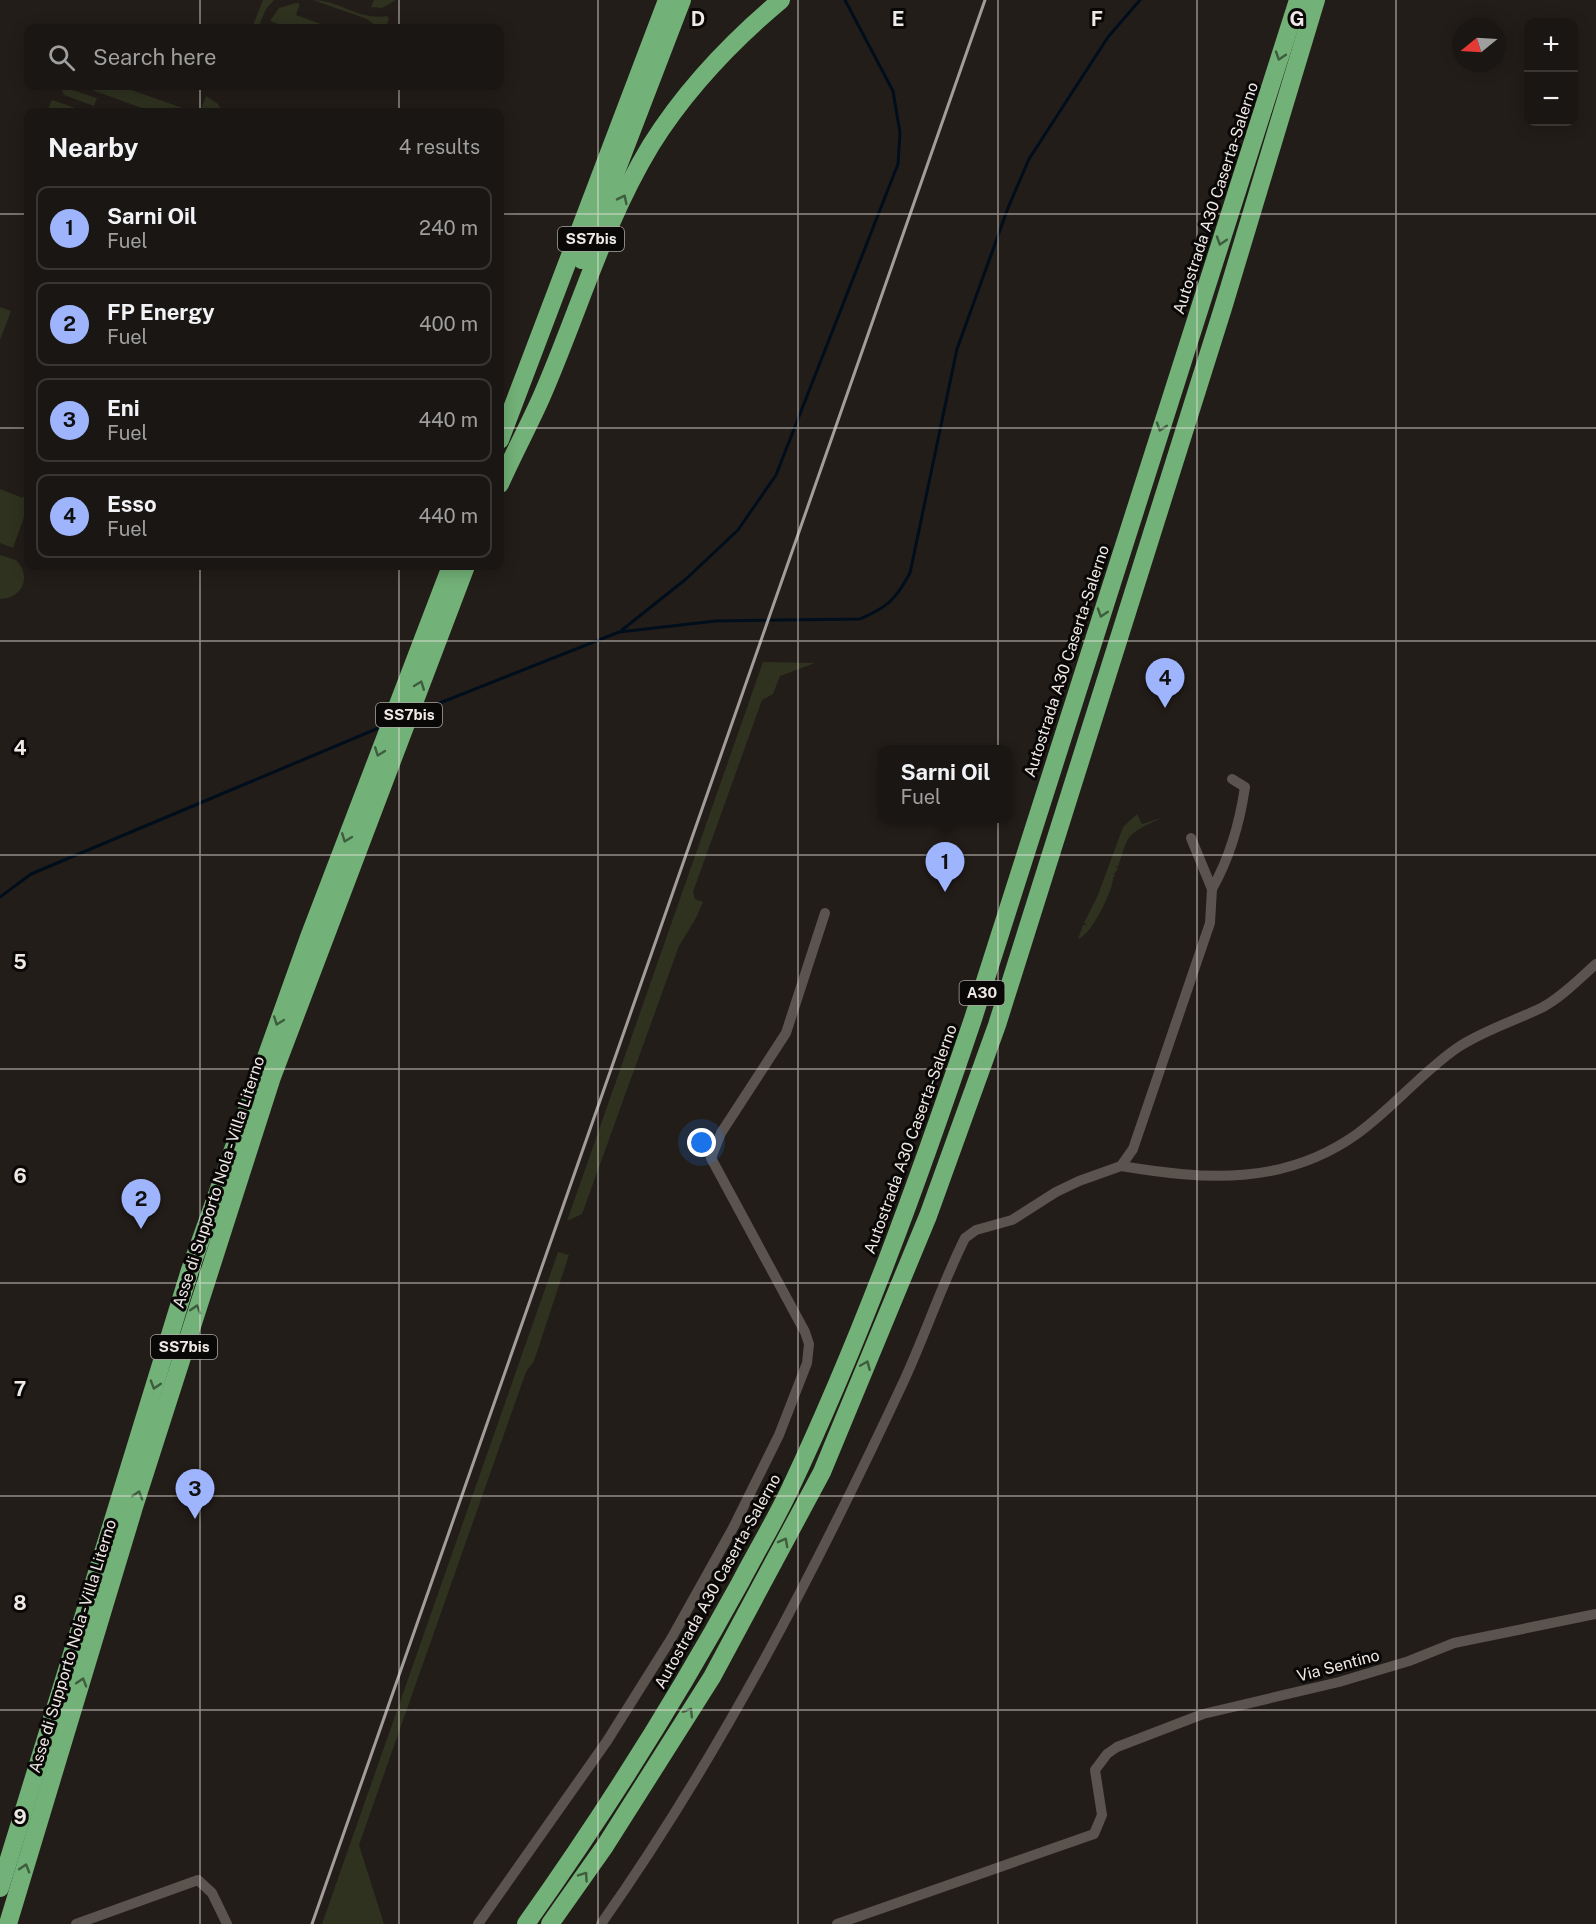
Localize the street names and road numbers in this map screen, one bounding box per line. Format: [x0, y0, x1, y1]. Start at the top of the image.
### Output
street label: Autostrada A30 Caserta-Salerno [1169, 80, 1262, 317]
road number: SS7bis [558, 227, 624, 251]
street label: Autostrada A30 Caserta-Salerno [1020, 543, 1113, 780]
road number: SS7bis [376, 703, 442, 727]
road number: A30 [960, 981, 1004, 1005]
street label: Autostrada A30 Caserta-Salerno [860, 1022, 961, 1256]
street label: Asse di Supporto Nola - Villa Literno [169, 1054, 268, 1311]
road number: SS7bis [151, 1335, 217, 1359]
street label: Autostrada A30 Caserta-Salerno [650, 1470, 785, 1692]
street label: Asse di Supporto Nola - Villa Literno [25, 1517, 120, 1775]
street label: Via Sentino [1295, 1645, 1381, 1686]

